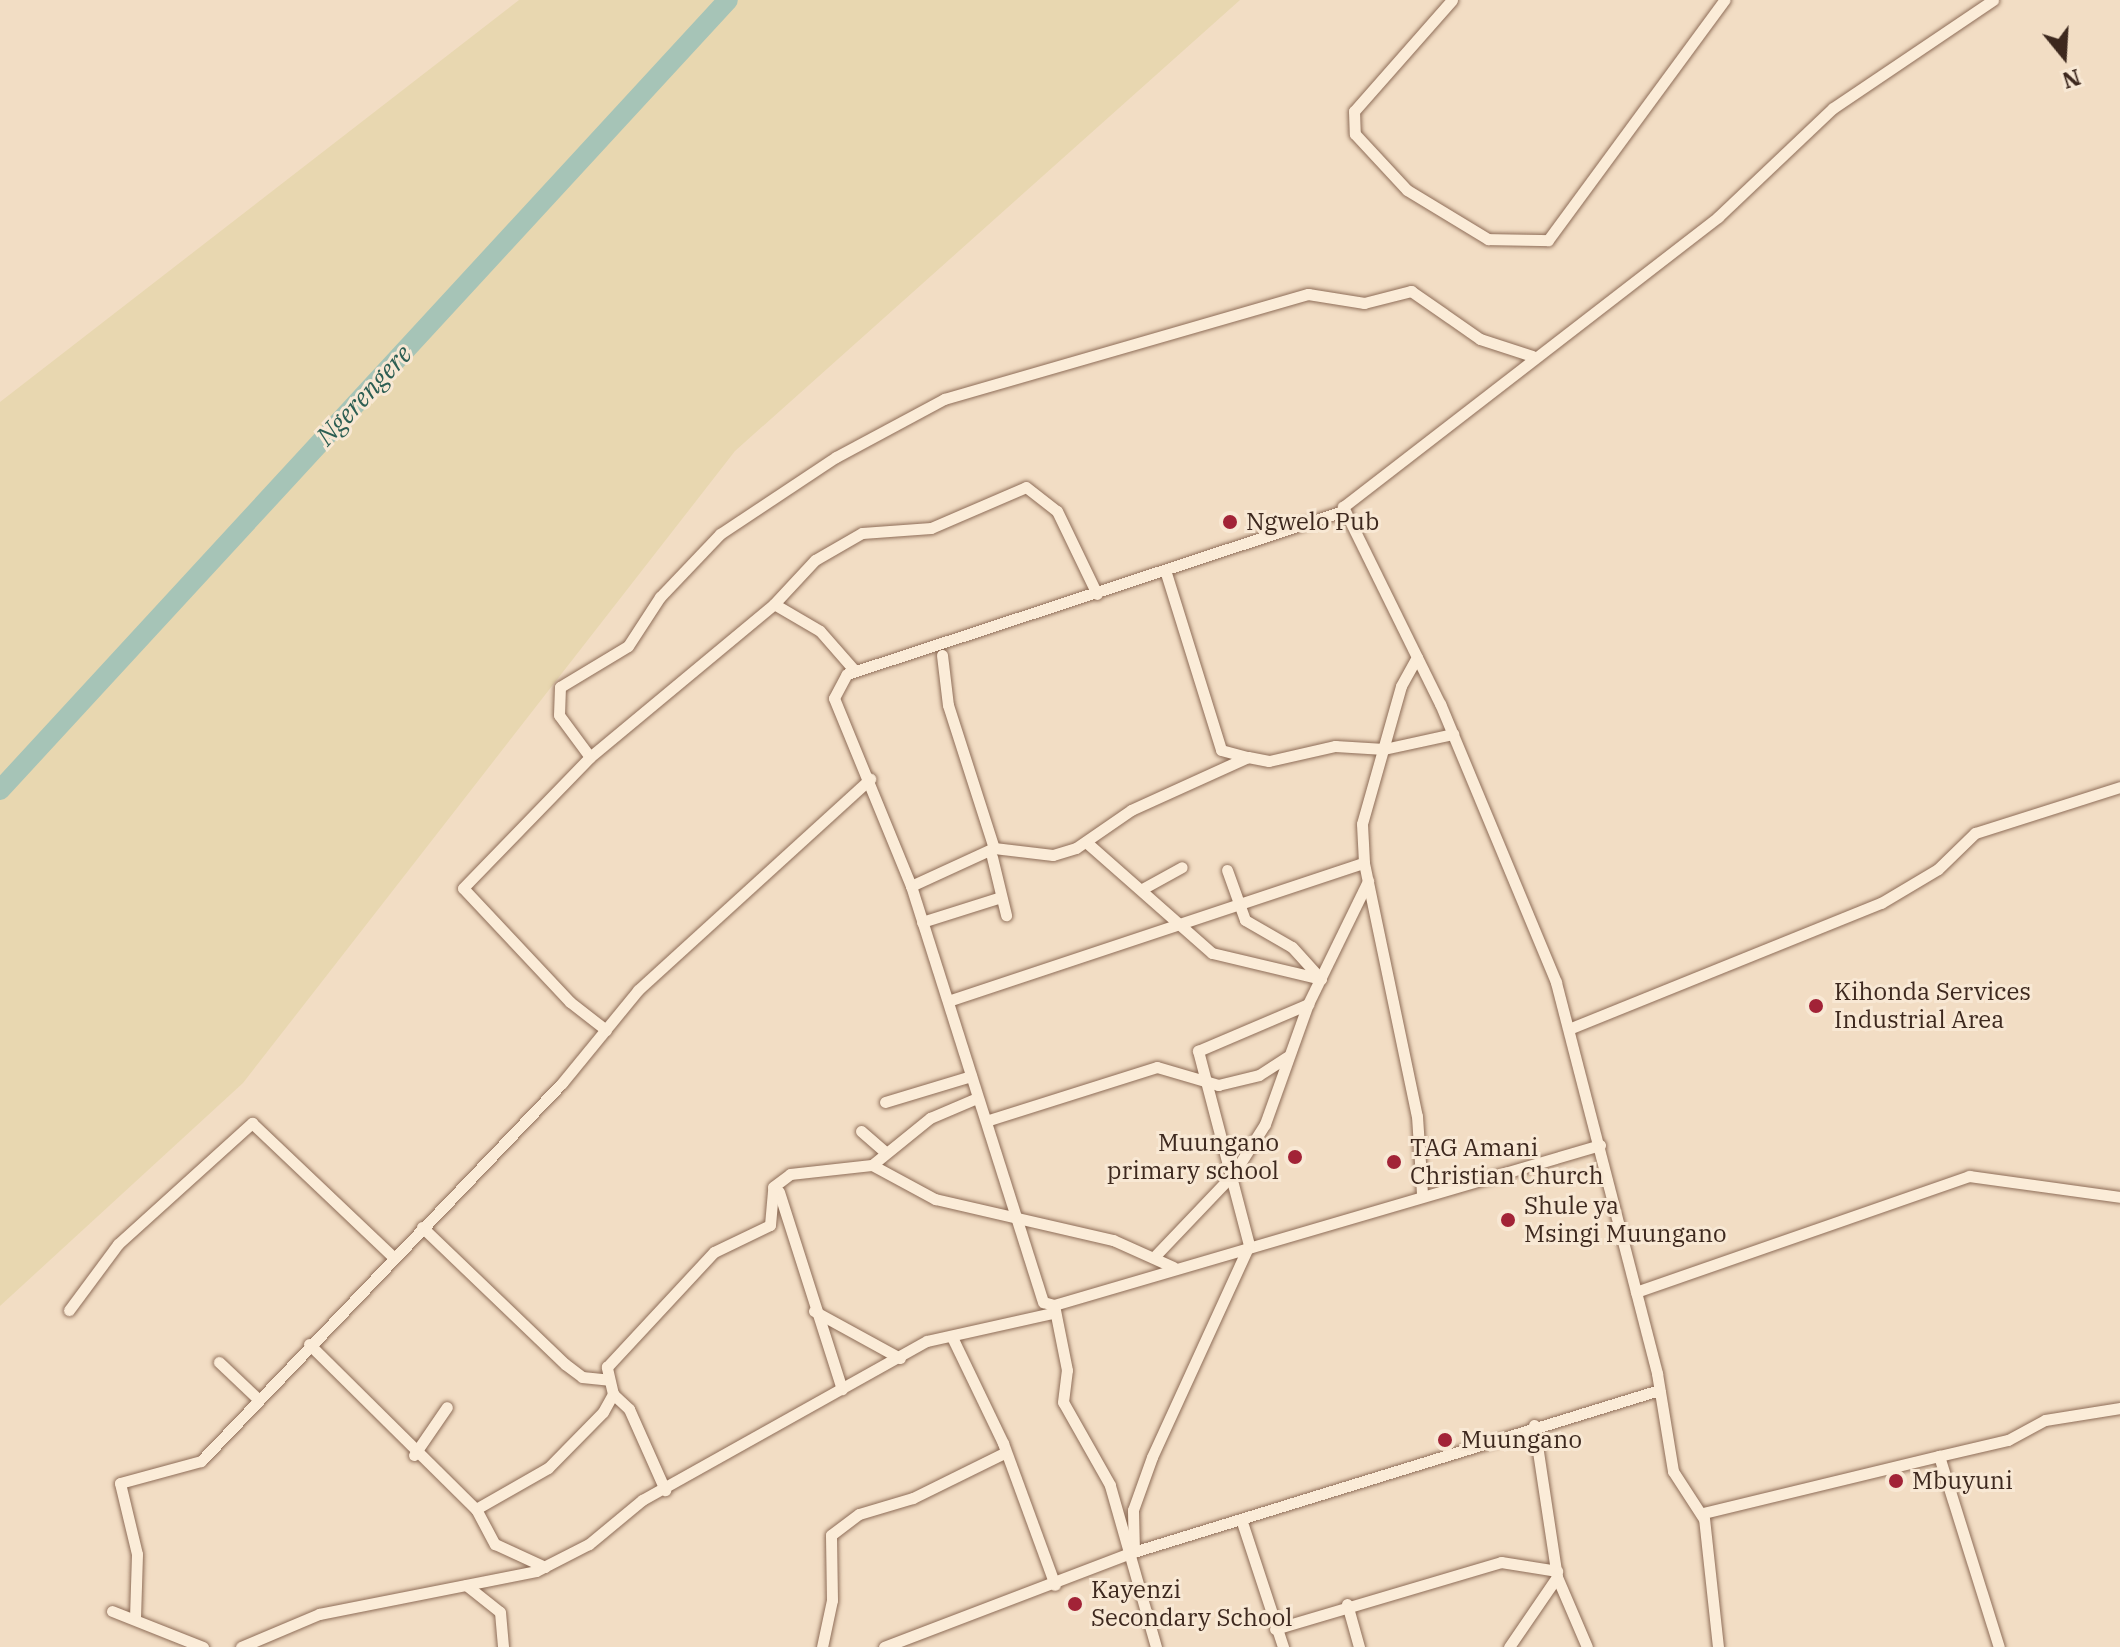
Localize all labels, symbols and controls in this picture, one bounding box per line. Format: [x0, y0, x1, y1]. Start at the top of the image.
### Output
north arrow [2024, 16, 2104, 96]
text: N [2059, 63, 2084, 96]
water label: Ngerengere [310, 339, 418, 451]
place label: Ngwelo Pub [1246, 508, 1379, 536]
marker: Ngwelo Pub [1221, 513, 1239, 531]
place label: Kihonda Services Industrial Area [1834, 978, 2031, 1034]
marker: Kihonda Services Industrial Area [1805, 995, 1827, 1017]
place label: Muungano primary school [1107, 1129, 1279, 1185]
place label: TAG Amani Christian Church [1410, 1134, 1604, 1190]
marker: Muungano primary school [1286, 1148, 1304, 1166]
marker: TAG Amani Christian Church [1385, 1153, 1403, 1171]
place label: Shule ya Msingi Muungano [1524, 1192, 1727, 1248]
marker: Shule ya Msingi Muungano [1499, 1211, 1517, 1229]
place label: Muungano [1461, 1426, 1582, 1454]
marker: Muungano [1436, 1431, 1454, 1449]
place label: Mbuyuni [1912, 1467, 2013, 1495]
marker: Mbuyuni [1887, 1472, 1905, 1490]
place label: Kayenzi Secondary School [1091, 1576, 1292, 1632]
marker: Kayenzi Secondary School [1066, 1595, 1084, 1613]

